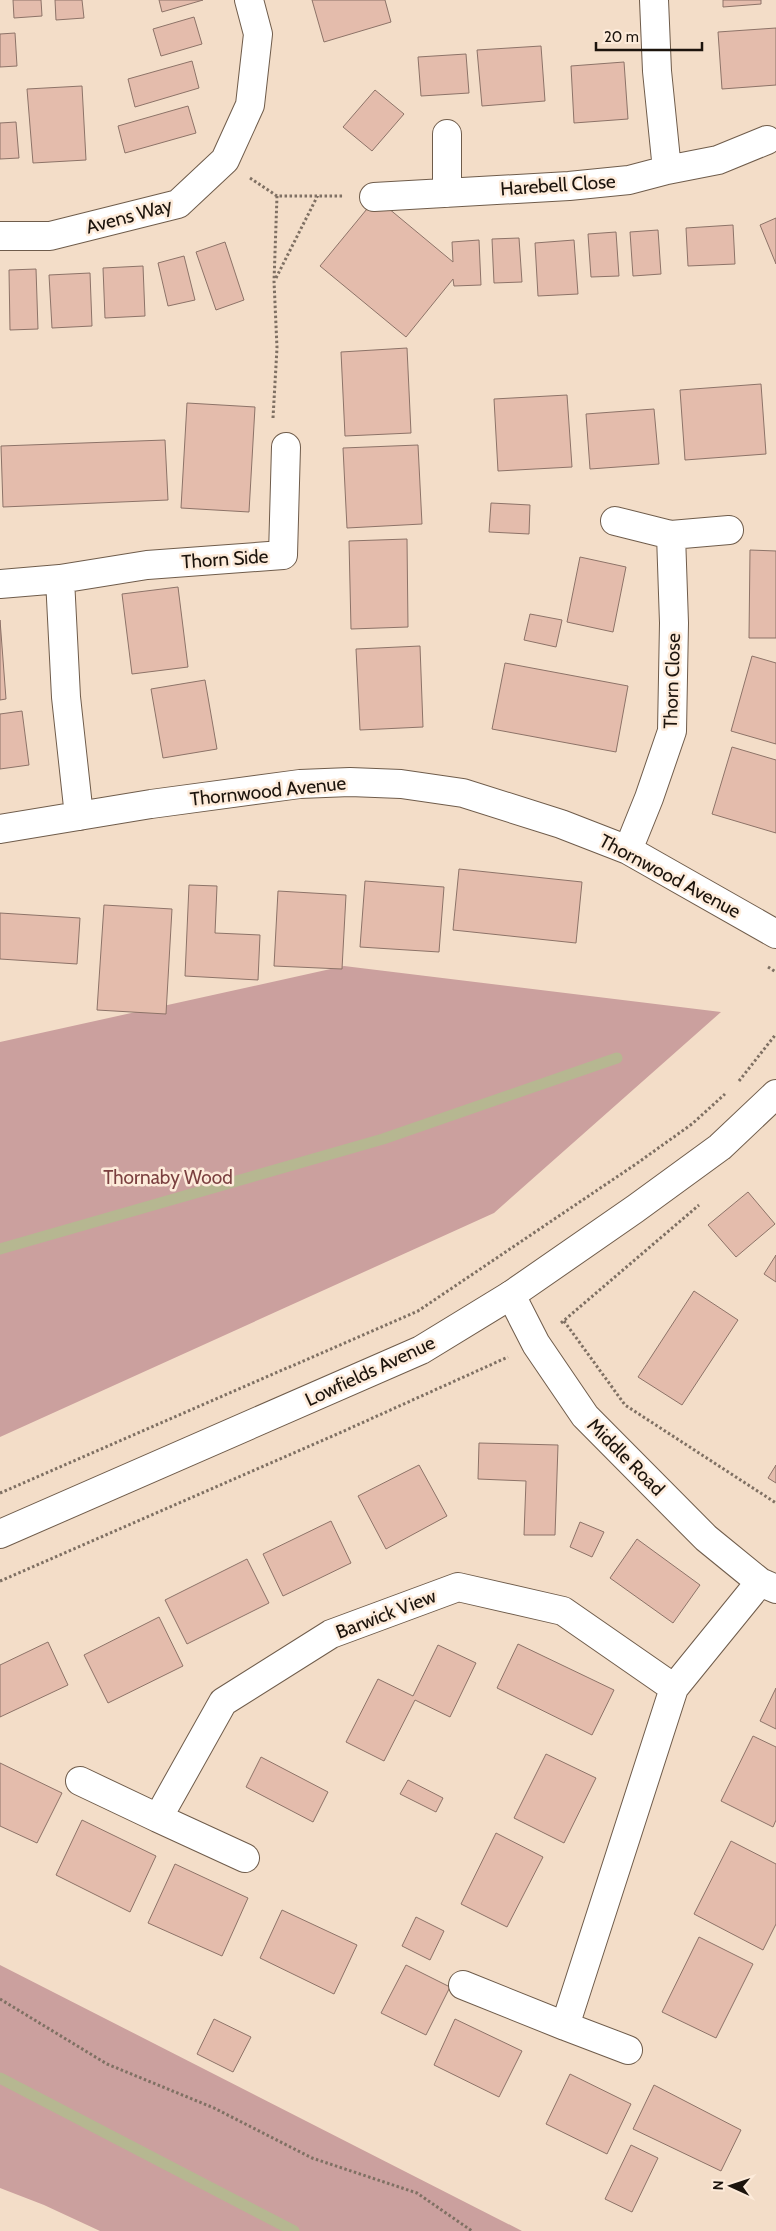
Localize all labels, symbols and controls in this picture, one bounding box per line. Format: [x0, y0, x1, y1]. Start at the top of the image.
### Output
scale bar [596, 20, 702, 52]
text: 20 m [604, 28, 639, 46]
street label: Harebell Close [500, 169, 617, 200]
street label: Avens Way [83, 193, 175, 239]
street label: Thorn Side [181, 544, 269, 574]
street label: Thorn Close [659, 632, 685, 729]
street label: Thornwood Avenue [189, 771, 347, 811]
street label: Thornwood Avenue [595, 829, 745, 923]
park label: Thornaby Wood [103, 1166, 233, 1189]
street label: Lowfields Avenue [301, 1331, 439, 1411]
street label: Middle Road [583, 1414, 669, 1500]
street label: Barwick View [333, 1584, 440, 1644]
north arrow [706, 2161, 756, 2211]
text: N [709, 2180, 727, 2191]

